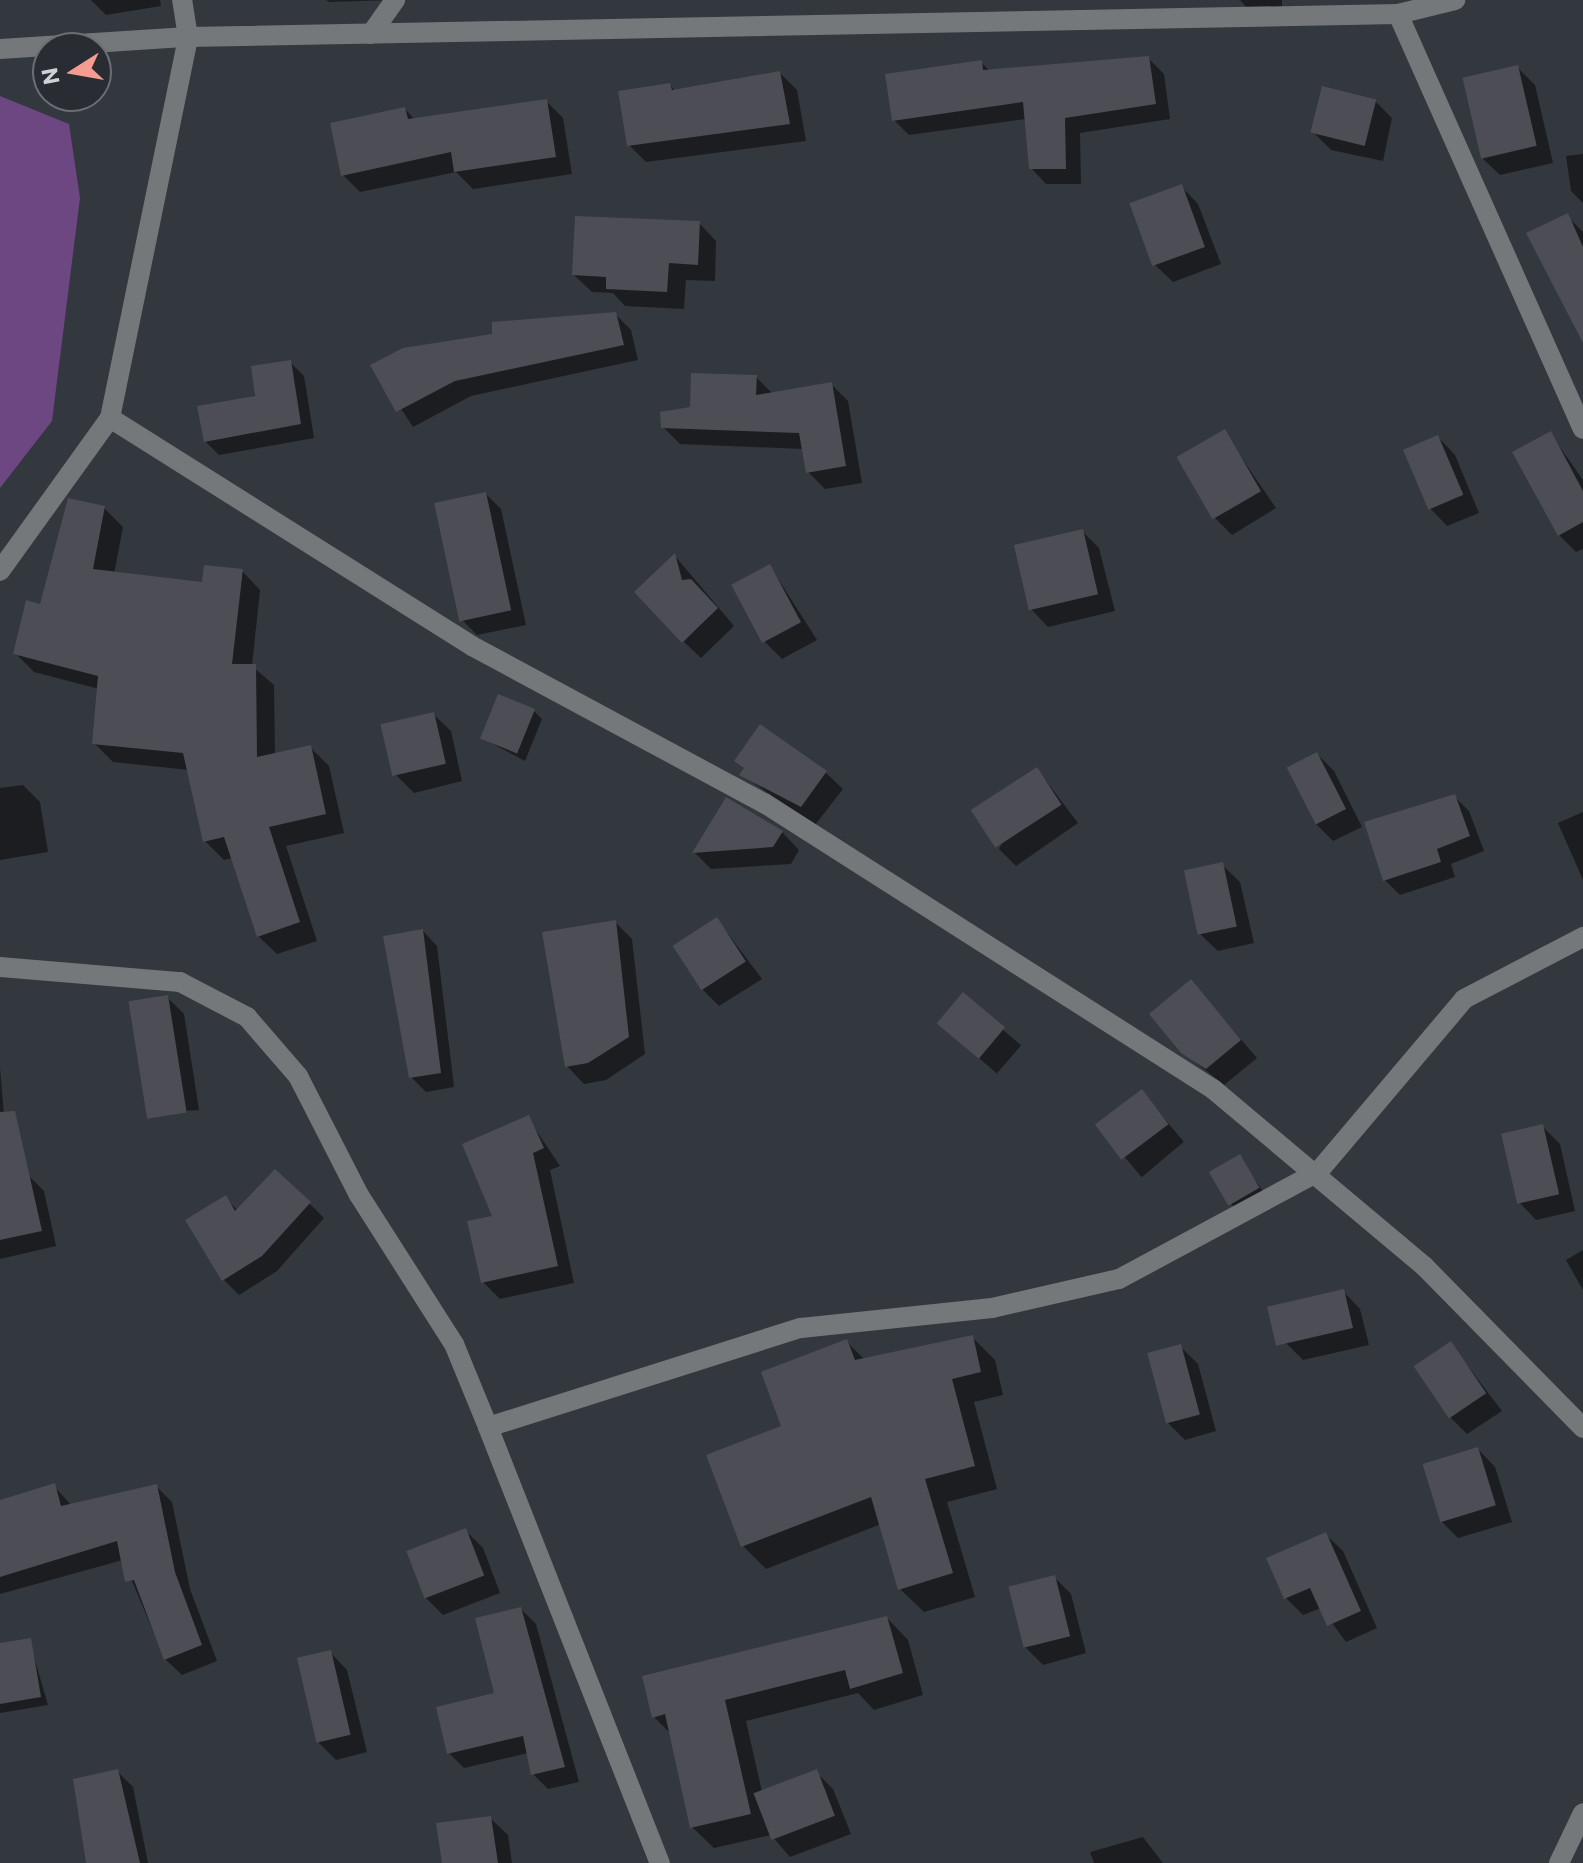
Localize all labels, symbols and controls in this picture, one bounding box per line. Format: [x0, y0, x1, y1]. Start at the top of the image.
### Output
north arrow [32, 32, 112, 112]
text: N [35, 66, 65, 87]

